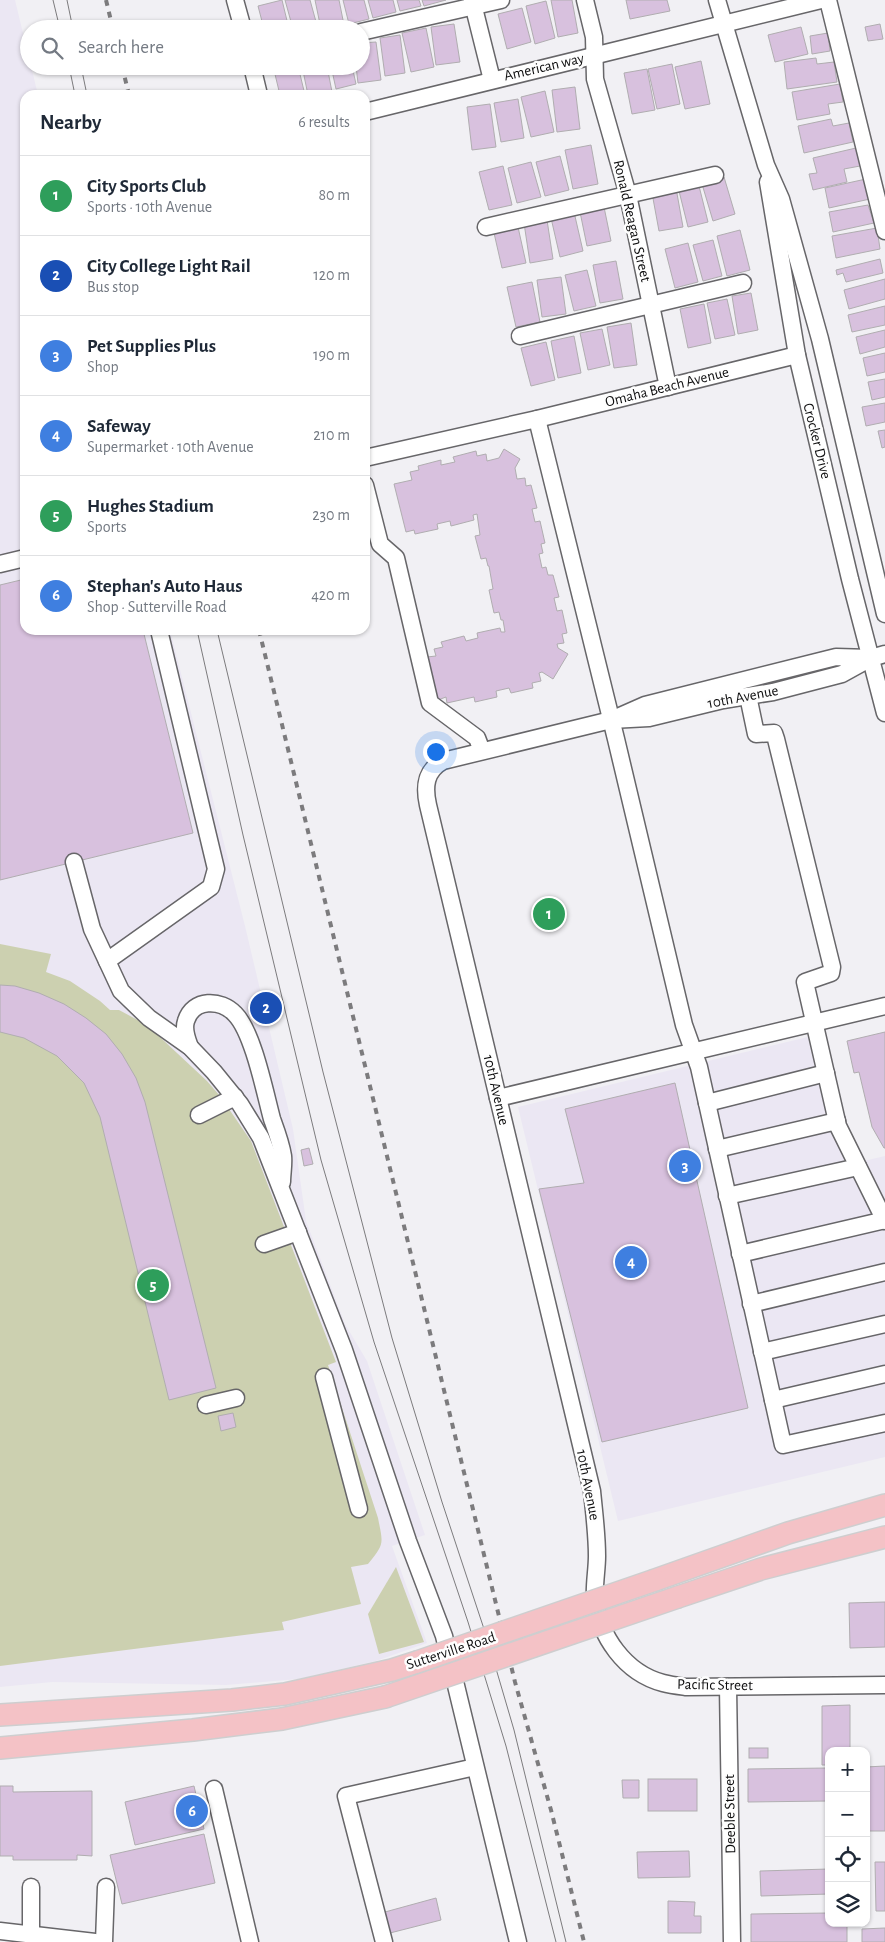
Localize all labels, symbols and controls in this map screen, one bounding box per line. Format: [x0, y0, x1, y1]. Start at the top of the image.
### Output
search box [20, 20, 370, 75]
icon: search [38, 34, 66, 62]
text: Search here [78, 38, 164, 57]
street label: American way [503, 50, 586, 83]
text: Nearby [40, 112, 101, 133]
text: 6 results [298, 114, 350, 130]
street label: Ronald Reagan Street [611, 159, 653, 284]
text: City Sports Club [87, 177, 206, 196]
text: 1 [53, 187, 59, 203]
text: 80 m [319, 187, 350, 203]
text: Sports · 10th Avenue [87, 199, 212, 215]
text: City College Light Rail [87, 257, 251, 276]
text: 2 [52, 267, 60, 283]
text: 120 m [313, 267, 350, 283]
text: Bus stop [87, 279, 139, 295]
text: Pet Supplies Plus [87, 337, 216, 356]
text: 3 [53, 347, 59, 363]
text: 190 m [313, 347, 350, 363]
text: Shop [87, 359, 119, 375]
street label: Omaha Beach Avenue [603, 364, 731, 410]
street label: Crocker Drive [800, 402, 834, 480]
text: Safeway [87, 417, 151, 436]
text: 4 [52, 427, 60, 443]
text: 210 m [313, 427, 350, 443]
text: Supermarket · 10th Avenue [87, 439, 254, 455]
text: Hughes Stadium [87, 497, 214, 516]
text: 5 [53, 507, 59, 523]
text: 230 m [312, 507, 350, 523]
text: Sports [87, 519, 127, 535]
text: Stephan's Auto Haus [87, 577, 243, 596]
text: 6 [52, 587, 60, 603]
text: 420 m [311, 587, 350, 603]
text: Shop · Sutterville Road [87, 599, 226, 615]
street label: 10th Avenue [706, 683, 780, 711]
your location [423, 739, 449, 765]
pin: 1 [533, 895, 565, 933]
pin: 2 [250, 989, 282, 1027]
street label: 10th Avenue [481, 1053, 511, 1127]
pin: 3 [669, 1147, 701, 1185]
pin: 4 [615, 1243, 647, 1281]
pin: 5 [137, 1266, 169, 1304]
street label: 10th Avenue [574, 1448, 602, 1522]
street label: Sutterville Road [405, 1629, 498, 1672]
street label: Pacific Street [677, 1677, 753, 1693]
map controls [825, 1747, 870, 1927]
button: + [825, 1747, 870, 1792]
street label: Deeble Street [722, 1774, 738, 1854]
pin: 6 [176, 1792, 208, 1830]
button: − [825, 1792, 870, 1837]
button: locate [825, 1837, 870, 1882]
button: layers [825, 1882, 870, 1927]

